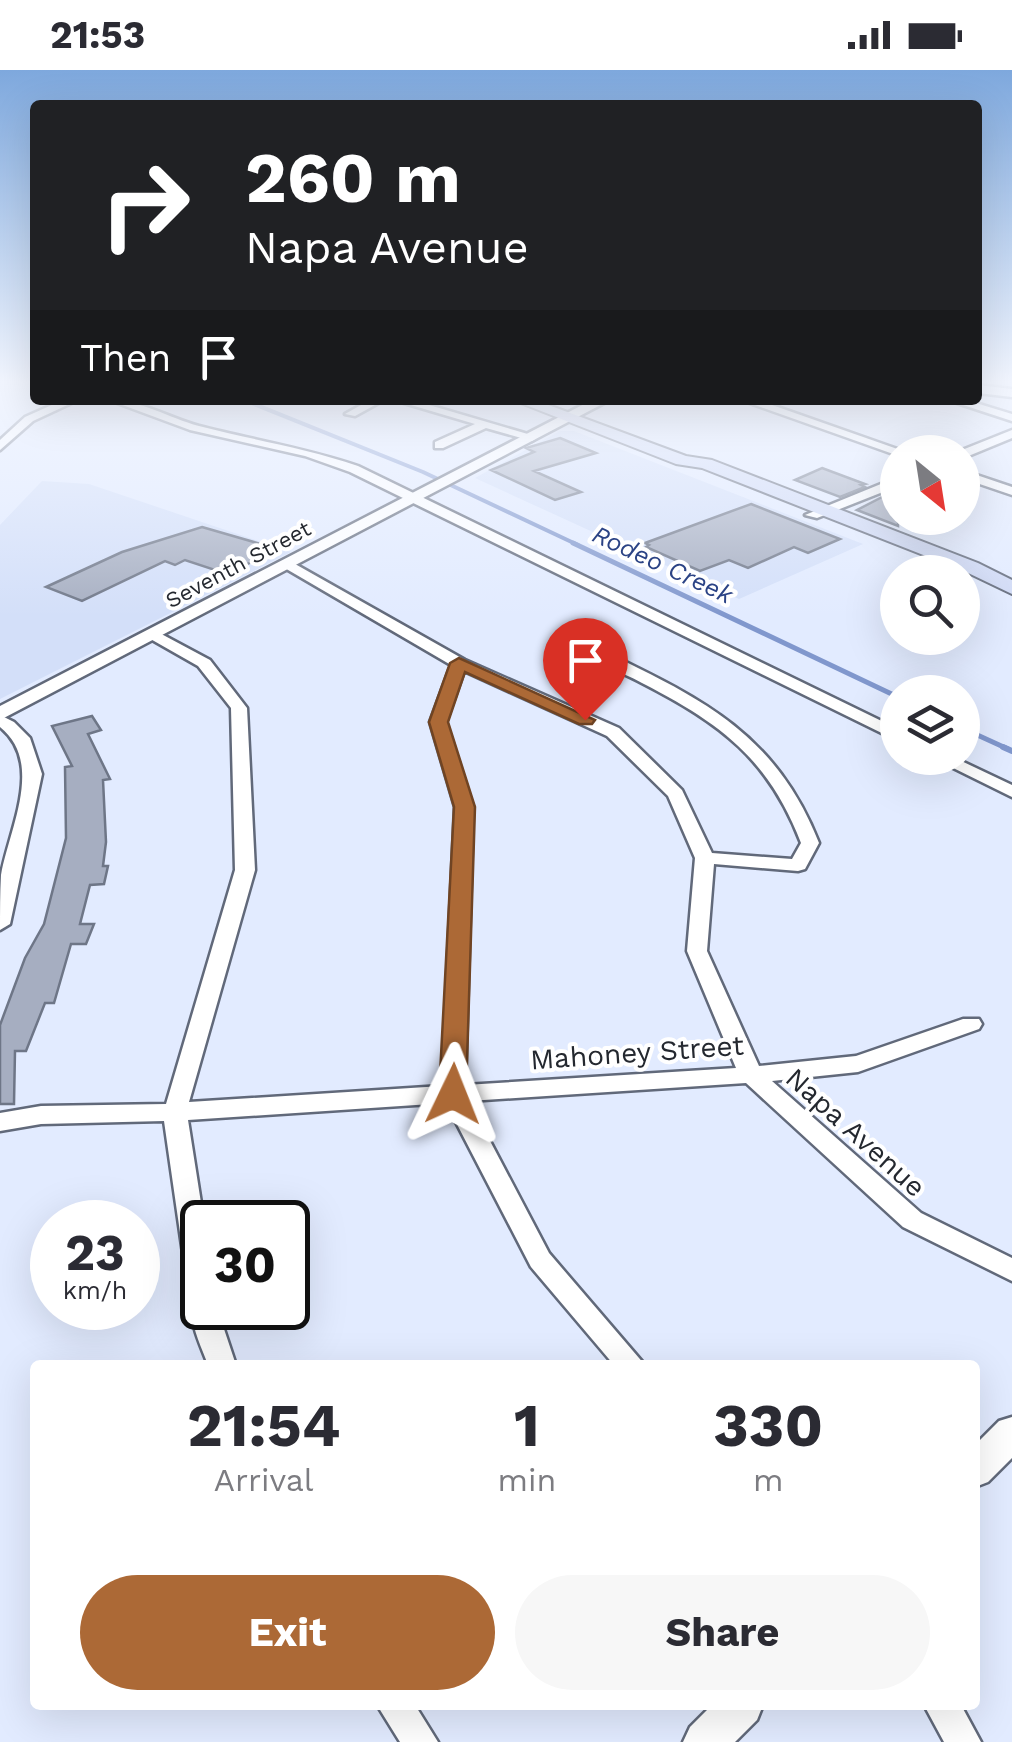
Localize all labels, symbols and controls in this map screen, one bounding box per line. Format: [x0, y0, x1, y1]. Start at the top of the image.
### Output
text: 21:53 [50, 13, 145, 57]
text: 260 m [245, 137, 461, 219]
icon: right [80, 140, 210, 270]
text: Napa Avenue [245, 221, 529, 274]
icon: arrive [191, 330, 246, 385]
text: Then [80, 336, 171, 380]
north arrow [880, 435, 980, 535]
map controls [880, 435, 980, 775]
street label: Seventh Street [161, 516, 315, 613]
water label: Rodeo Creek [588, 519, 739, 610]
button: search [880, 555, 980, 655]
pin [543, 618, 628, 721]
icon: arrive [558, 633, 613, 688]
button: layers [880, 675, 980, 775]
street label: Mahoney Street [529, 1029, 745, 1076]
position arrow [401, 1042, 505, 1146]
street label: Napa Avenue [779, 1061, 932, 1204]
speed limit sign: 30 [180, 1200, 310, 1330]
text: 23 [65, 1223, 125, 1282]
text: km/h [63, 1276, 127, 1305]
text: 21:54 [187, 1390, 340, 1461]
text: 1 [514, 1390, 540, 1461]
text: 330 [713, 1390, 823, 1461]
text: Arrival [214, 1461, 314, 1499]
text: min [497, 1461, 556, 1499]
text: m [753, 1461, 783, 1499]
button: Exit [80, 1575, 495, 1690]
button: Share [515, 1575, 930, 1690]

